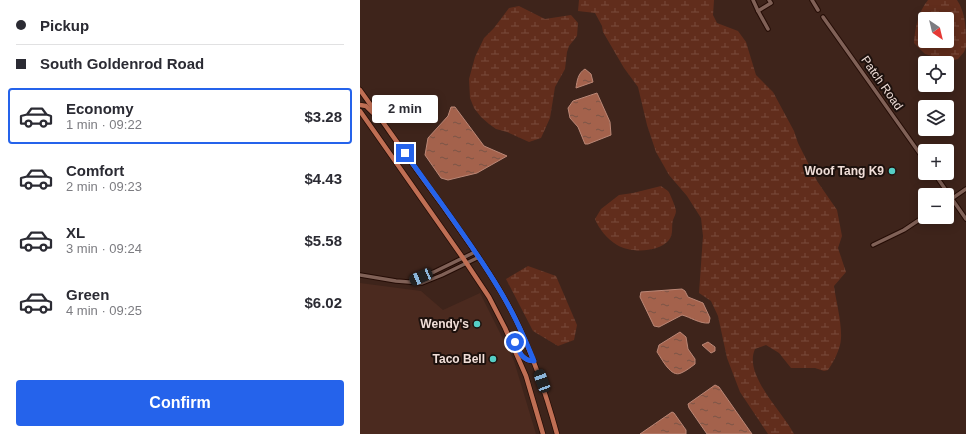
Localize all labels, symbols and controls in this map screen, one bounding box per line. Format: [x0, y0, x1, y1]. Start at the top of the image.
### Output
north arrow [918, 12, 954, 48]
map controls [918, 12, 954, 224]
text: Pickup [40, 17, 89, 34]
street label: Patch Road [858, 53, 906, 113]
text: South Goldenrod Road [40, 55, 204, 72]
button: locate [918, 56, 954, 92]
callout: 2 min [372, 95, 438, 123]
icon: car [18, 98, 54, 134]
text: Economy [66, 100, 134, 117]
button: layers [918, 100, 954, 136]
text: 2 min [388, 101, 422, 116]
text: $3.28 [304, 108, 342, 125]
text: 1 min · 09:22 [66, 117, 142, 132]
route end [396, 144, 414, 162]
button: + [918, 144, 954, 180]
icon: car [18, 160, 54, 196]
text: Comfort [66, 162, 124, 179]
place label: Woof Tang K9 [804, 164, 884, 178]
marker: Woof Tang K9 [887, 166, 897, 176]
text: $4.43 [304, 170, 342, 187]
text: 2 min · 09:23 [66, 179, 142, 194]
button: − [918, 188, 954, 224]
icon: car [18, 222, 54, 258]
text: XL [66, 224, 85, 241]
text: $5.58 [304, 232, 342, 249]
text: 3 min · 09:24 [66, 241, 142, 256]
car [408, 267, 434, 287]
icon: car [18, 284, 54, 320]
text: Green [66, 286, 109, 303]
text: $6.02 [304, 294, 342, 311]
text: 4 min · 09:25 [66, 303, 142, 318]
place label: Wendy's [420, 317, 469, 331]
marker: Wendy's [472, 319, 482, 329]
route start [506, 333, 524, 351]
place label: Taco Bell [433, 352, 485, 366]
marker: Taco Bell [488, 354, 498, 364]
car [532, 368, 552, 394]
button: Confirm [16, 380, 344, 426]

